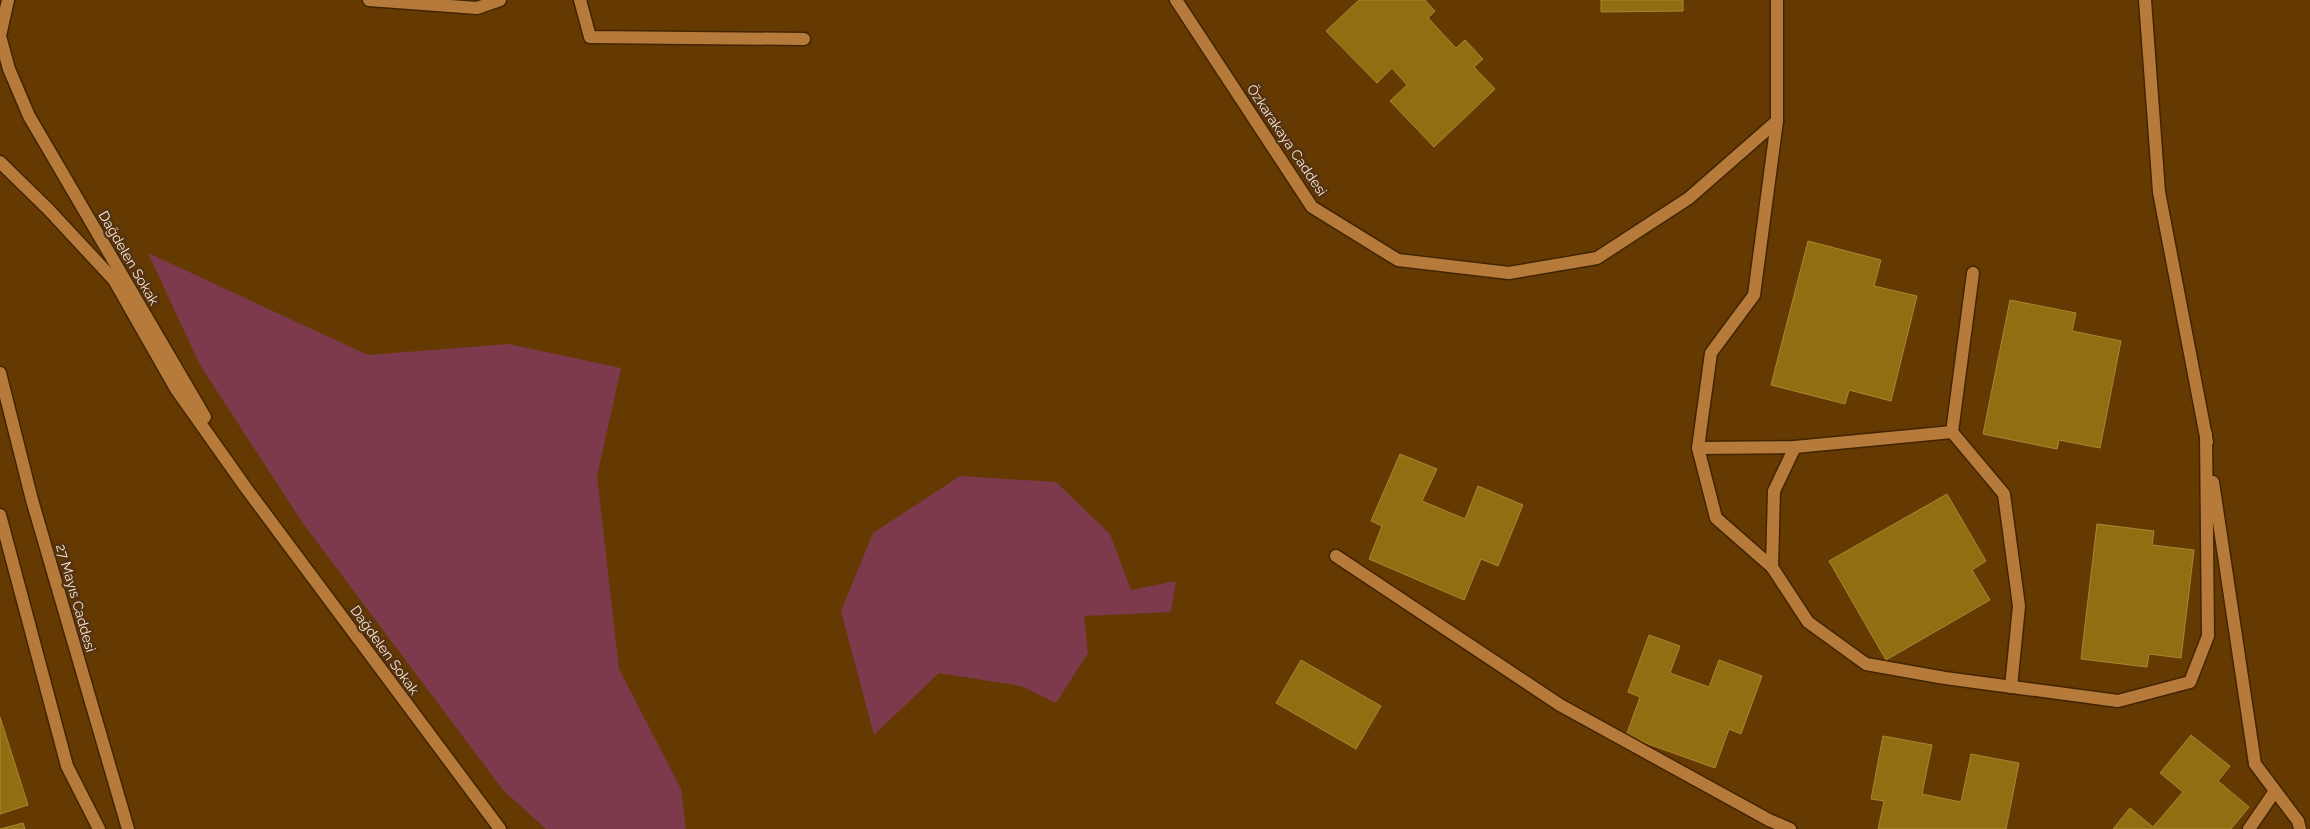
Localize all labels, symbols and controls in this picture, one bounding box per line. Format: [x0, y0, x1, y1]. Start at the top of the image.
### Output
street label: Özkarakaya Caddesi [1244, 80, 1332, 199]
street label: Dağdelen Sokak [96, 208, 163, 308]
street label: 27 Mayıs Caddesi [53, 542, 99, 654]
street label: Dağdelen Sokak [347, 602, 423, 698]

